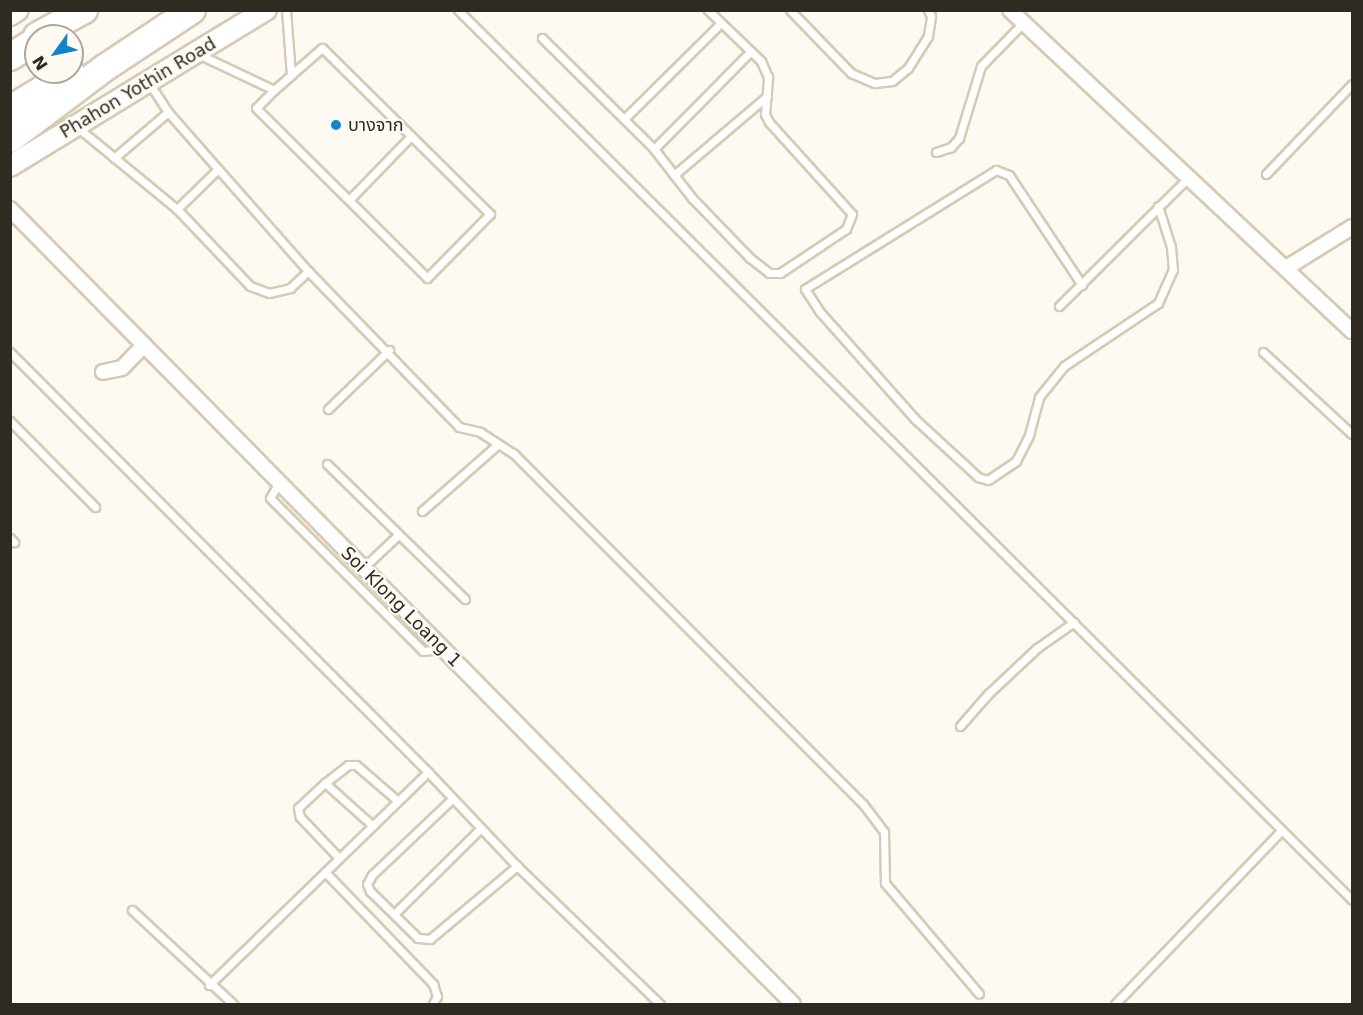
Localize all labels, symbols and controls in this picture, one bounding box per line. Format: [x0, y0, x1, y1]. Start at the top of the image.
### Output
north arrow [24, 24, 84, 84]
street label: Phahon Yothin Road [56, 33, 220, 143]
text: N [29, 52, 52, 74]
place label: บางจาก [348, 114, 404, 136]
marker: บางจาก [329, 118, 343, 132]
street label: Soi Klong Loang 1 [336, 542, 466, 672]

